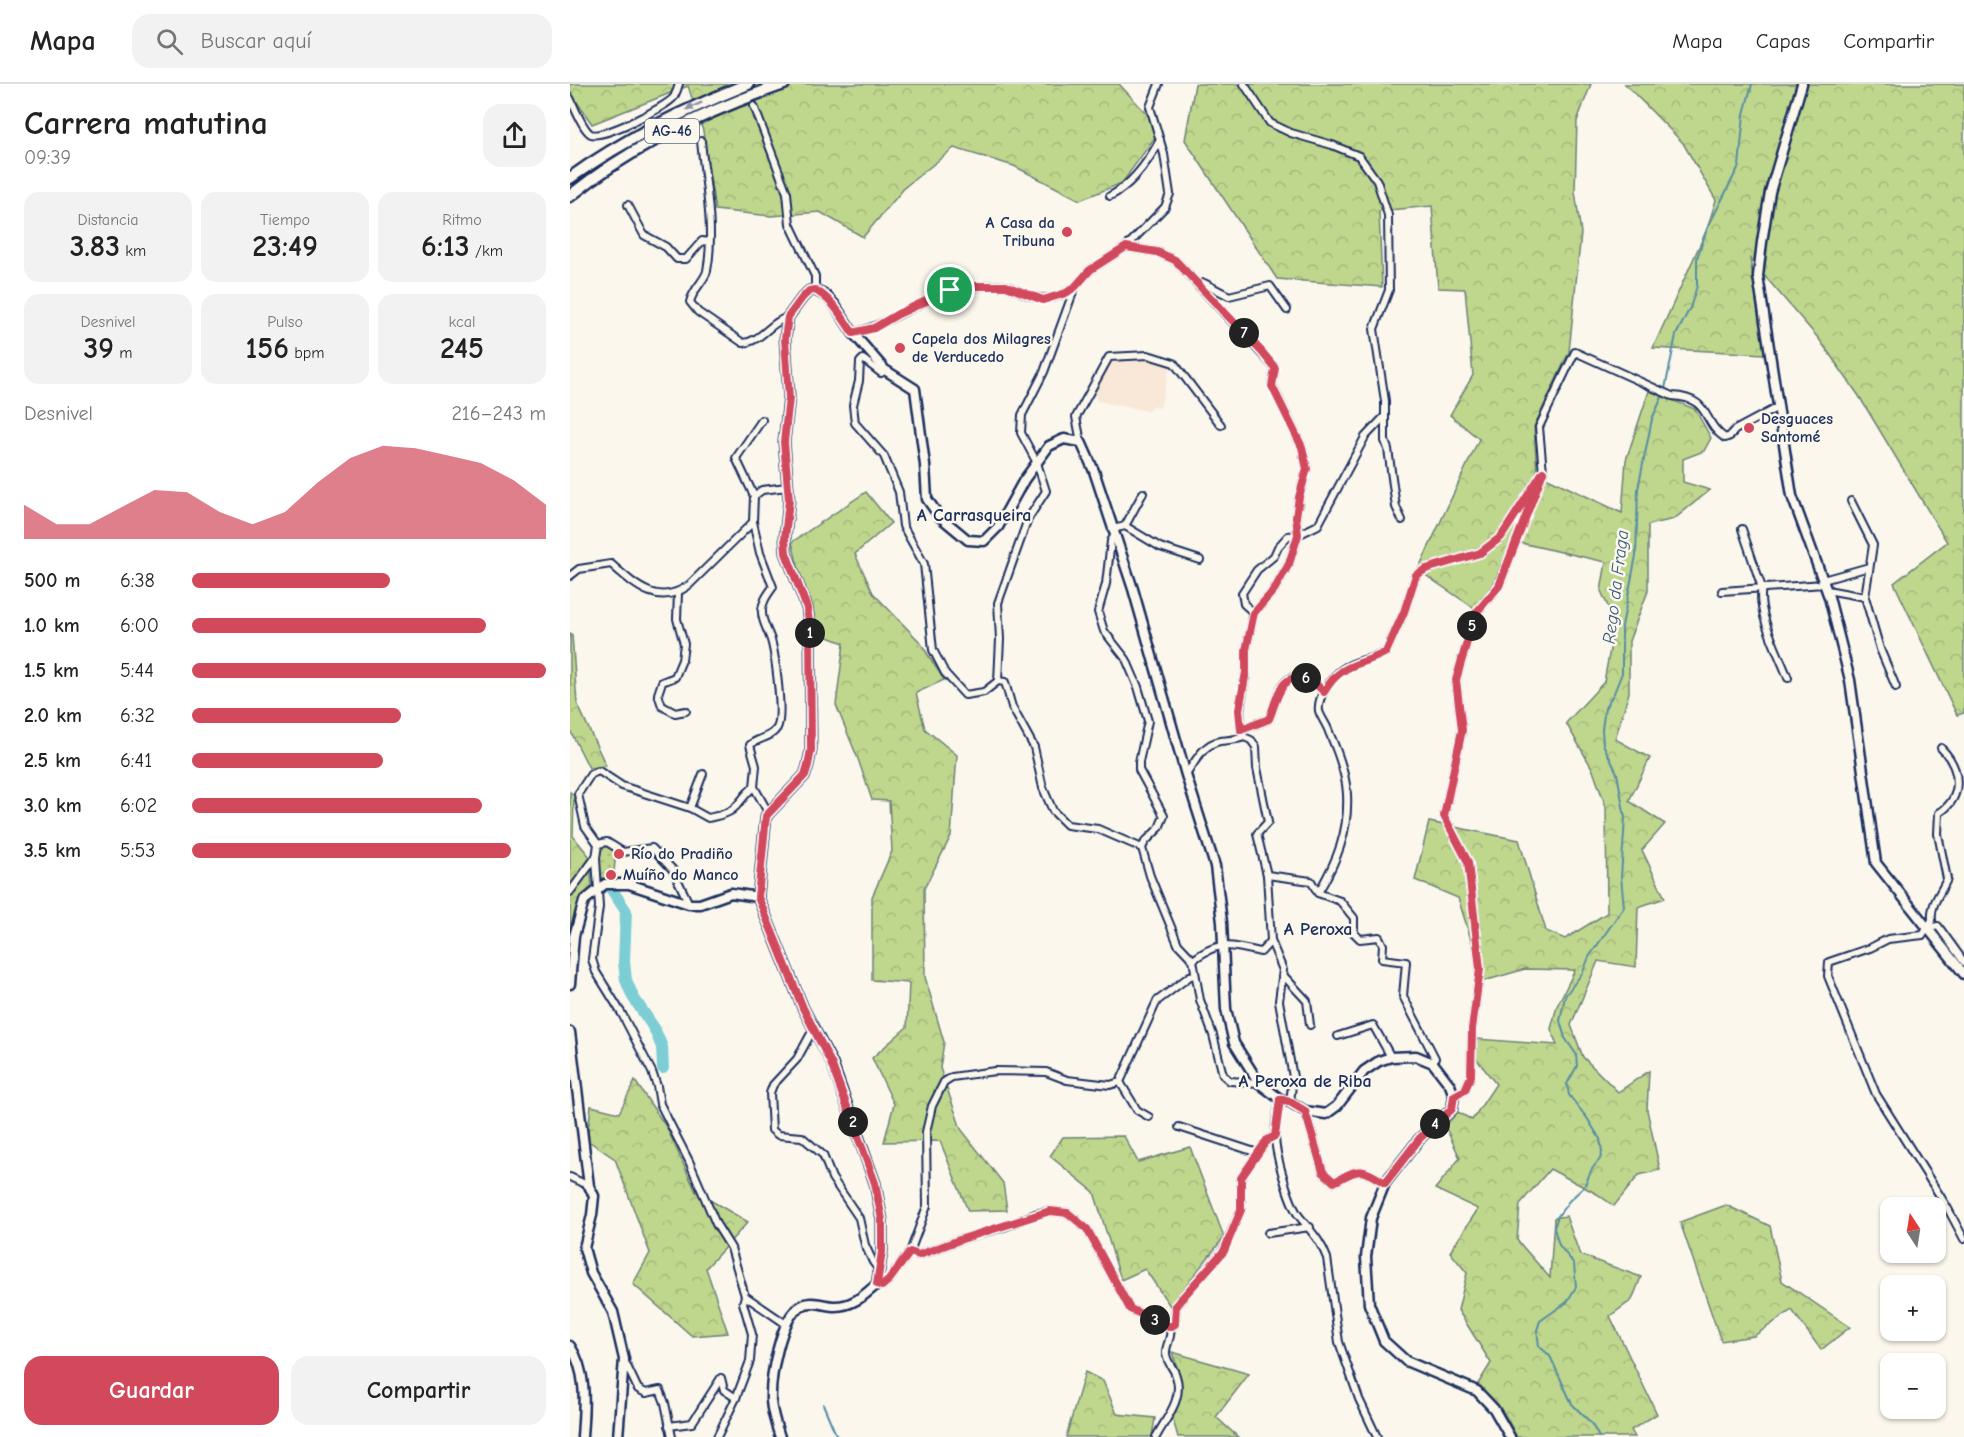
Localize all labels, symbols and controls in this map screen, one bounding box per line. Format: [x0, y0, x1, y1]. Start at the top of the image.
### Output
search box [132, 14, 552, 68]
text: Mapa [30, 25, 96, 57]
icon: search [153, 25, 186, 58]
text: Buscar aquí [201, 28, 312, 54]
text: Mapa [1672, 29, 1723, 53]
text: Capas [1756, 29, 1810, 53]
text: Compartir [1843, 29, 1934, 53]
one-way arrow [684, 101, 702, 111]
text: Carrera matutina [24, 104, 268, 142]
button: share [483, 104, 546, 167]
road number: AG-46 [645, 119, 699, 143]
text: 09:39 [24, 146, 71, 169]
text: Distancia [77, 211, 139, 229]
text: Tiempo [260, 211, 310, 229]
text: Ritmo [442, 211, 482, 229]
place label: A Casa da Tribuna [986, 214, 1055, 250]
marker: A Casa da Tribuna [1060, 225, 1074, 239]
text: 3.83 [70, 229, 120, 264]
text: 23:49 [252, 229, 318, 264]
text: 6:13 [421, 229, 470, 264]
text: km [120, 242, 146, 260]
text: /km [470, 242, 503, 260]
pin [924, 264, 975, 315]
icon: arrive [933, 273, 966, 306]
text: Desnivel [80, 313, 136, 331]
text: Pulso [267, 313, 303, 331]
text: kcal [449, 313, 475, 331]
pin: 7 [1229, 318, 1259, 348]
text: 7 [1240, 324, 1248, 342]
place label: Capela dos Milagres de Verducedo [912, 330, 1051, 366]
text: 39 [83, 331, 114, 366]
text: 156 [245, 331, 289, 366]
text: 245 [440, 331, 484, 366]
marker: Capela dos Milagres de Verducedo [893, 341, 907, 355]
text: m [114, 344, 133, 362]
text: bpm [289, 344, 325, 362]
text: Desnivel [24, 402, 93, 425]
text: 216–243 m [451, 402, 546, 425]
place label: Desguaces Santomé [1761, 410, 1833, 446]
marker: Desguaces Santomé [1742, 421, 1756, 435]
district label: A Carrasqueira [917, 505, 1031, 526]
water label: Rego da Fraga [1599, 529, 1633, 645]
text: 500 m [24, 569, 81, 592]
text: 6:38 [120, 569, 155, 592]
pin: 5 [1457, 611, 1487, 641]
text: 1.0 km [24, 614, 80, 637]
text: 6:00 [120, 614, 159, 637]
text: 5 [1468, 617, 1476, 635]
pin: 1 [795, 618, 825, 648]
text: 1 [807, 624, 813, 642]
text: 1.5 km [24, 659, 79, 682]
text: 5:44 [120, 659, 154, 682]
pin: 6 [1291, 663, 1321, 693]
text: 6 [1302, 669, 1310, 687]
text: 2.0 km [24, 704, 82, 727]
text: 6:32 [120, 704, 155, 727]
text: 2.5 km [24, 749, 81, 772]
text: 6:41 [120, 749, 152, 772]
text: 3.0 km [24, 794, 82, 817]
text: 6:02 [120, 794, 157, 817]
text: 3.5 km [24, 839, 81, 862]
text: 5:53 [120, 839, 155, 862]
place label: Río do Pradiño [631, 845, 733, 863]
marker: Río do Pradiño [612, 847, 626, 861]
place label: Muíño do Manco [623, 866, 739, 884]
marker: Muíño do Manco [604, 868, 618, 882]
district label: A Peroxa [1284, 919, 1352, 940]
district label: A Peroxa de Riba [1238, 1071, 1372, 1092]
pin: 2 [838, 1107, 868, 1137]
pin: 4 [1420, 1109, 1450, 1139]
text: 2 [849, 1113, 857, 1131]
text: 4 [1431, 1115, 1439, 1133]
north arrow [1880, 1197, 1946, 1263]
map controls [1880, 1197, 1946, 1419]
button: + [1880, 1275, 1946, 1341]
pin: 3 [1140, 1305, 1170, 1335]
text: 3 [1151, 1311, 1159, 1329]
button: − [1880, 1353, 1946, 1419]
button: Guardar [24, 1356, 279, 1425]
button: Compartir [291, 1356, 546, 1425]

